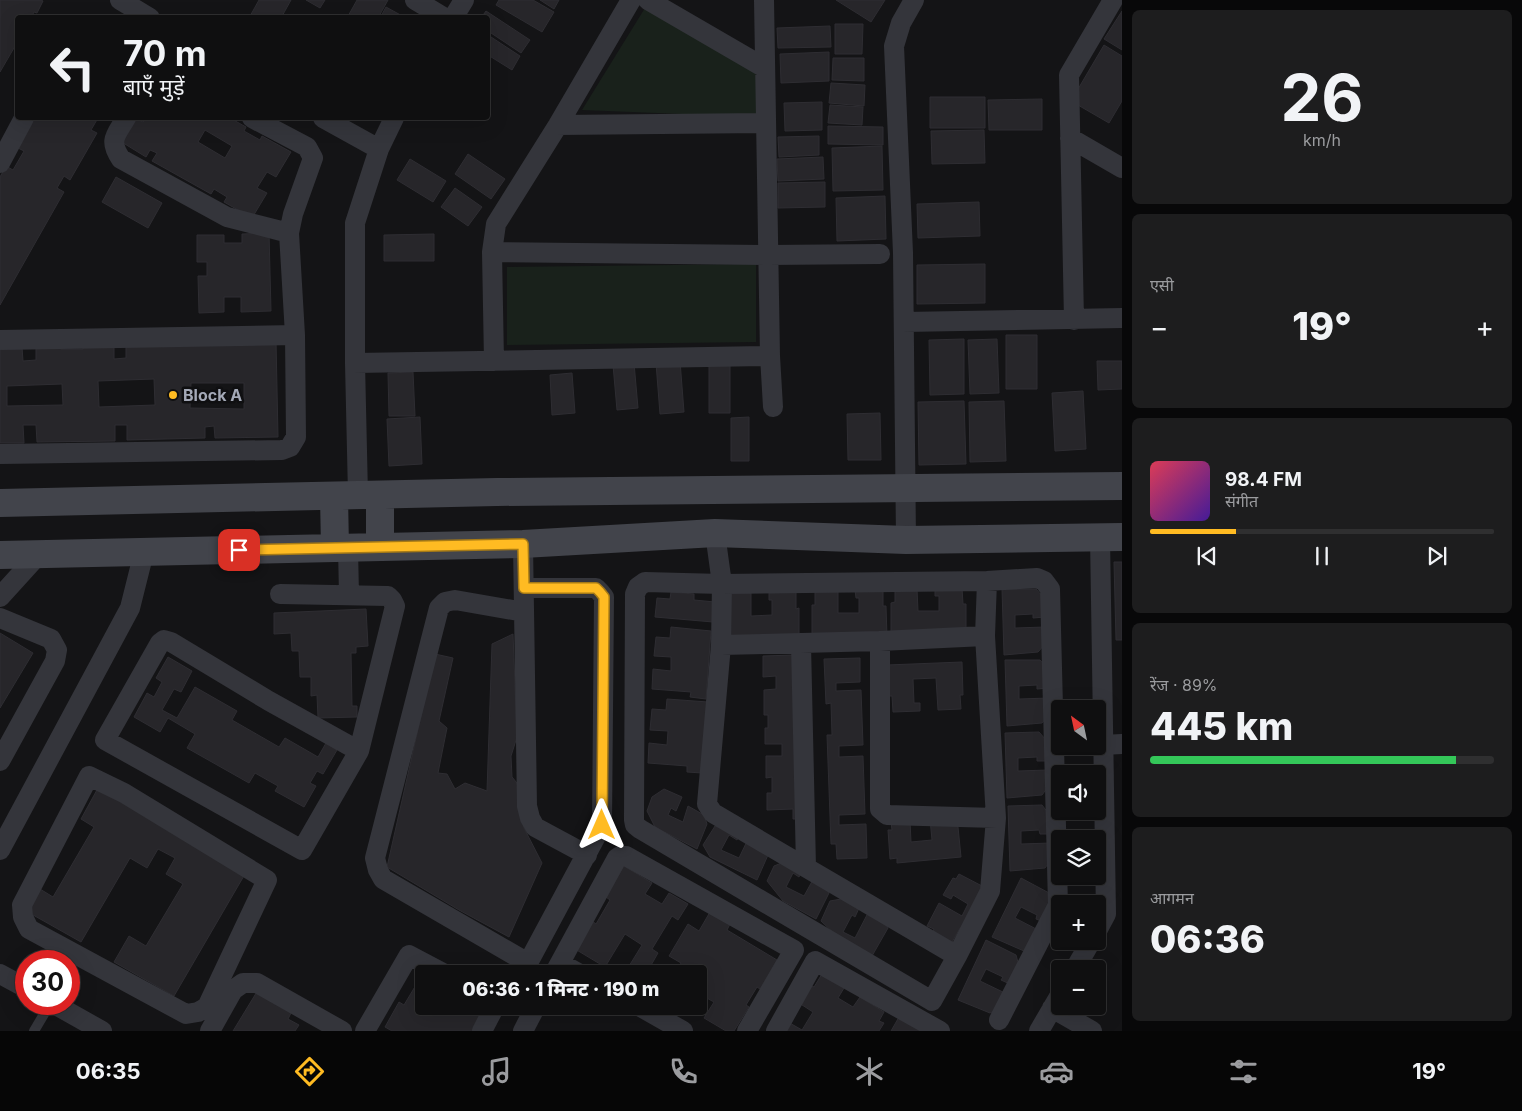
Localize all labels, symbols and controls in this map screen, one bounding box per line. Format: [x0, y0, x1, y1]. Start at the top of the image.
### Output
text: 70 m [123, 32, 207, 74]
icon: left [40, 35, 105, 100]
text: 26 [1280, 58, 1364, 137]
text: बाएँ मुड़ें [123, 74, 185, 100]
text: km/h [1303, 130, 1341, 150]
text: एसी [1150, 275, 1174, 295]
text: 19° [1292, 303, 1352, 349]
text: − [1150, 310, 1169, 344]
text: + [1475, 310, 1494, 344]
place label: Block A [183, 385, 242, 405]
marker: Block A [167, 389, 179, 401]
text: 98.4 FM [1225, 468, 1302, 491]
text: संगीत [1225, 491, 1258, 511]
pin [218, 529, 260, 571]
icon: arrive [225, 536, 253, 564]
icon: previous [1193, 542, 1221, 570]
icon: pause [1308, 542, 1336, 570]
icon: next [1423, 542, 1451, 570]
text: रेंज · 89% [1150, 675, 1218, 695]
north arrow [1051, 700, 1106, 755]
map controls [1051, 700, 1106, 1015]
text: 445 km [1150, 703, 1293, 749]
button: sound [1051, 765, 1106, 820]
position arrow [575, 798, 627, 850]
button: layers [1051, 830, 1106, 885]
text: आगमन [1150, 888, 1194, 908]
button: + [1051, 895, 1106, 950]
text: 06:36 [1150, 916, 1265, 962]
speed limit sign: 30 [15, 950, 80, 1015]
button: − [1051, 960, 1106, 1015]
text: 06:36 · 1 मिनट · 190 m [463, 978, 659, 1001]
icon: directions [292, 1054, 327, 1089]
icon: music [479, 1054, 514, 1089]
icon: phone [666, 1054, 701, 1089]
icon: climate [852, 1054, 887, 1089]
icon: car [1039, 1054, 1074, 1089]
icon: filters [1226, 1054, 1261, 1089]
text: 06:35 [76, 1058, 141, 1084]
text: 19° [1412, 1058, 1446, 1084]

